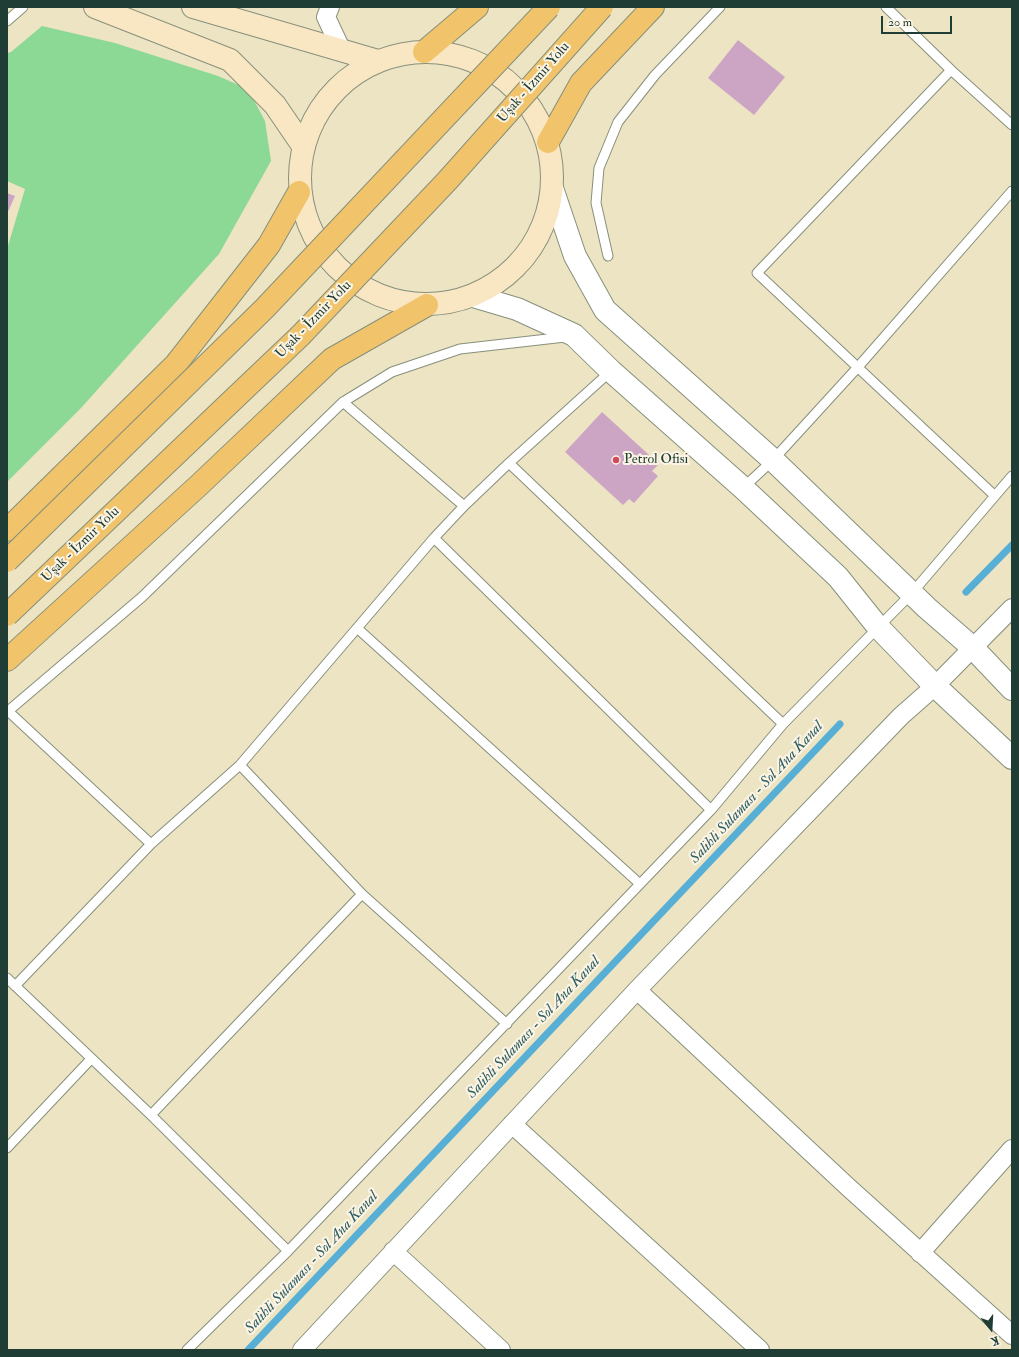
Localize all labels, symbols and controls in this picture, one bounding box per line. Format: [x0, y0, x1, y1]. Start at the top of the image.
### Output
scale bar [883, 8, 954, 34]
text: 20 m [888, 15, 912, 30]
street label: Uşak - İzmir Yolu [494, 39, 574, 127]
street label: Uşak - İzmir Yolu [273, 278, 355, 362]
place label: Petrol Ofisi [624, 452, 688, 468]
marker: Petrol Ofisi [611, 455, 621, 465]
street label: Uşak - İzmir Yolu [39, 504, 123, 586]
water label: Salihli Sulaması - Sol Ana Kanal [687, 718, 827, 868]
water label: Salihli Sulaması - Sol Ana Kanal [464, 953, 604, 1103]
water label: Salihli Sulaması - Sol Ana Kanal [242, 1188, 382, 1338]
north arrow [971, 1309, 1011, 1349]
text: K [989, 1334, 1001, 1348]

